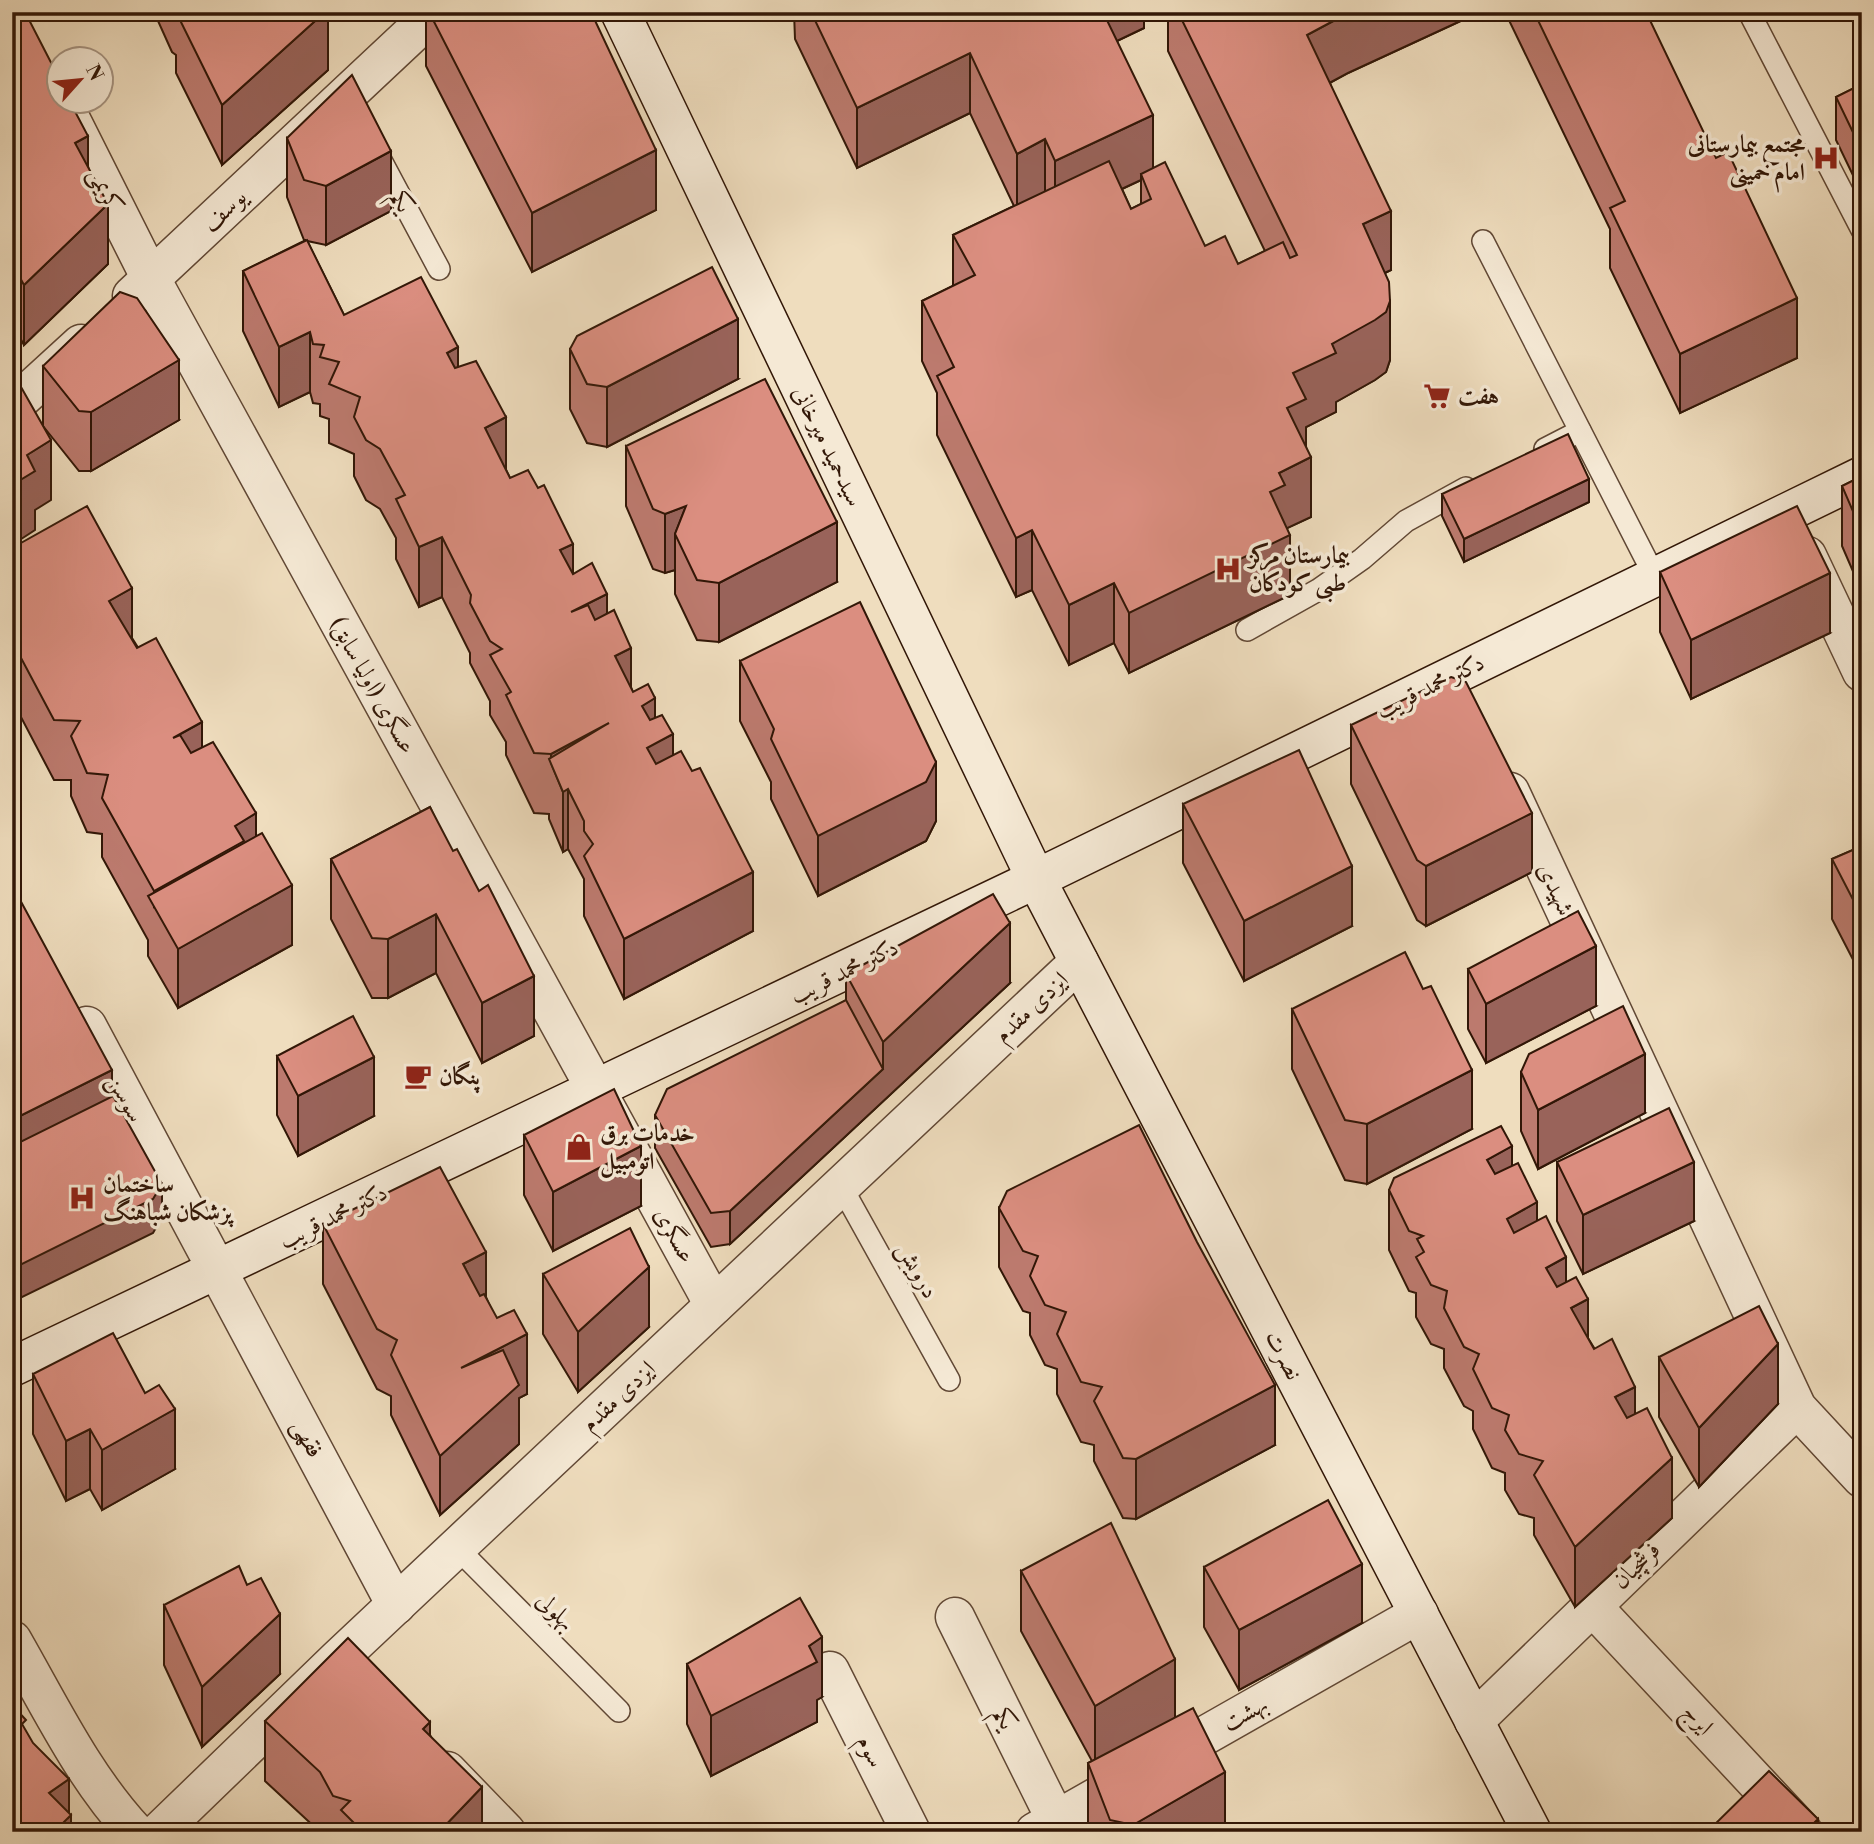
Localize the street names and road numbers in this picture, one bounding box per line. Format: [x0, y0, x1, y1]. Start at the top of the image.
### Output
street label: کریمی [80, 163, 129, 218]
street label: یوسف [196, 182, 254, 239]
street label: یکم [378, 185, 420, 222]
street label: سیدحمید میرخانی [785, 381, 869, 512]
street label: عسگری (اولیا سابق) [322, 611, 422, 760]
street label: دکتر محمد قریب [1371, 648, 1489, 726]
street label: شهیدی [1530, 858, 1580, 921]
street label: دکتر محمد قریب [785, 933, 903, 1011]
street label: ایزدی مقدم [988, 966, 1079, 1053]
street label: سوسن [100, 1069, 150, 1128]
street label: دکتر محمد قریب [274, 1178, 392, 1256]
street label: عسگری [647, 1202, 702, 1269]
street label: درویش [889, 1237, 945, 1304]
street label: نصرت [1258, 1325, 1309, 1386]
street label: ایزدی مقدم [575, 1355, 666, 1442]
street label: فقهی [284, 1414, 330, 1463]
street label: فرشچیان [1606, 1535, 1667, 1596]
street label: بهلولی [529, 1586, 581, 1638]
street label: بهشت [1217, 1689, 1274, 1739]
street label: ایرج [1672, 1698, 1719, 1745]
street label: یکم [981, 1702, 1023, 1739]
street label: سوم [845, 1730, 891, 1775]

